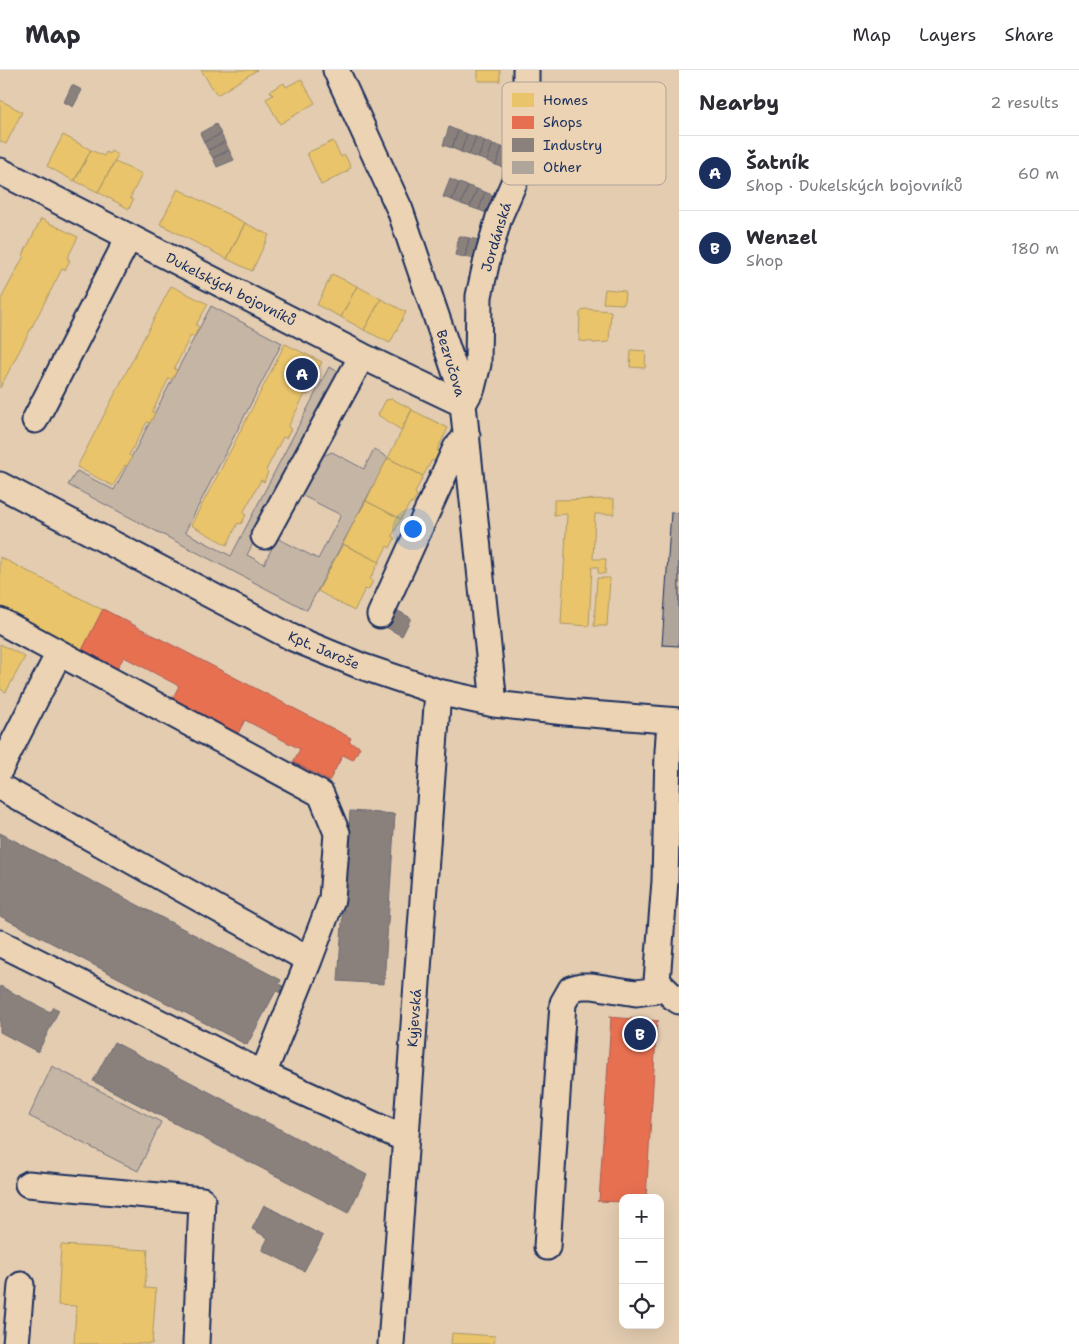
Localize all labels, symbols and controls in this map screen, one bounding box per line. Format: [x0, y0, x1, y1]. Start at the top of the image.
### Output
text: Map [25, 19, 81, 51]
text: Map [853, 23, 891, 47]
text: Layers [919, 23, 976, 47]
text: Share [1004, 23, 1054, 47]
legend [502, 82, 666, 185]
text: Nearby [699, 89, 779, 117]
text: Homes [543, 91, 588, 109]
text: 2 results [990, 92, 1059, 113]
text: Shops [543, 113, 582, 131]
text: Industry [543, 136, 602, 154]
text: Šatník [746, 150, 810, 175]
text: Other [543, 158, 582, 176]
text: A [709, 163, 721, 184]
text: 60 m [1018, 163, 1059, 184]
text: Shop · Dukelských bojovníků [746, 175, 963, 196]
street label: Jordánská [477, 200, 515, 274]
text: Wenzel [746, 225, 817, 250]
text: B [710, 238, 720, 259]
text: 180 m [1011, 238, 1059, 259]
street label: Dukelských bojovníků [163, 248, 299, 330]
text: Shop [746, 250, 783, 271]
street label: Bezručova [432, 327, 470, 399]
pin: A [286, 355, 318, 393]
your location [400, 516, 426, 542]
street label: Kpt. Jaroše [285, 627, 363, 673]
street label: Kyjevská [403, 988, 425, 1048]
pin: B [624, 1015, 656, 1053]
map controls [619, 1194, 664, 1329]
button: + [619, 1194, 664, 1239]
button: − [619, 1239, 664, 1284]
button: locate [619, 1284, 664, 1329]

